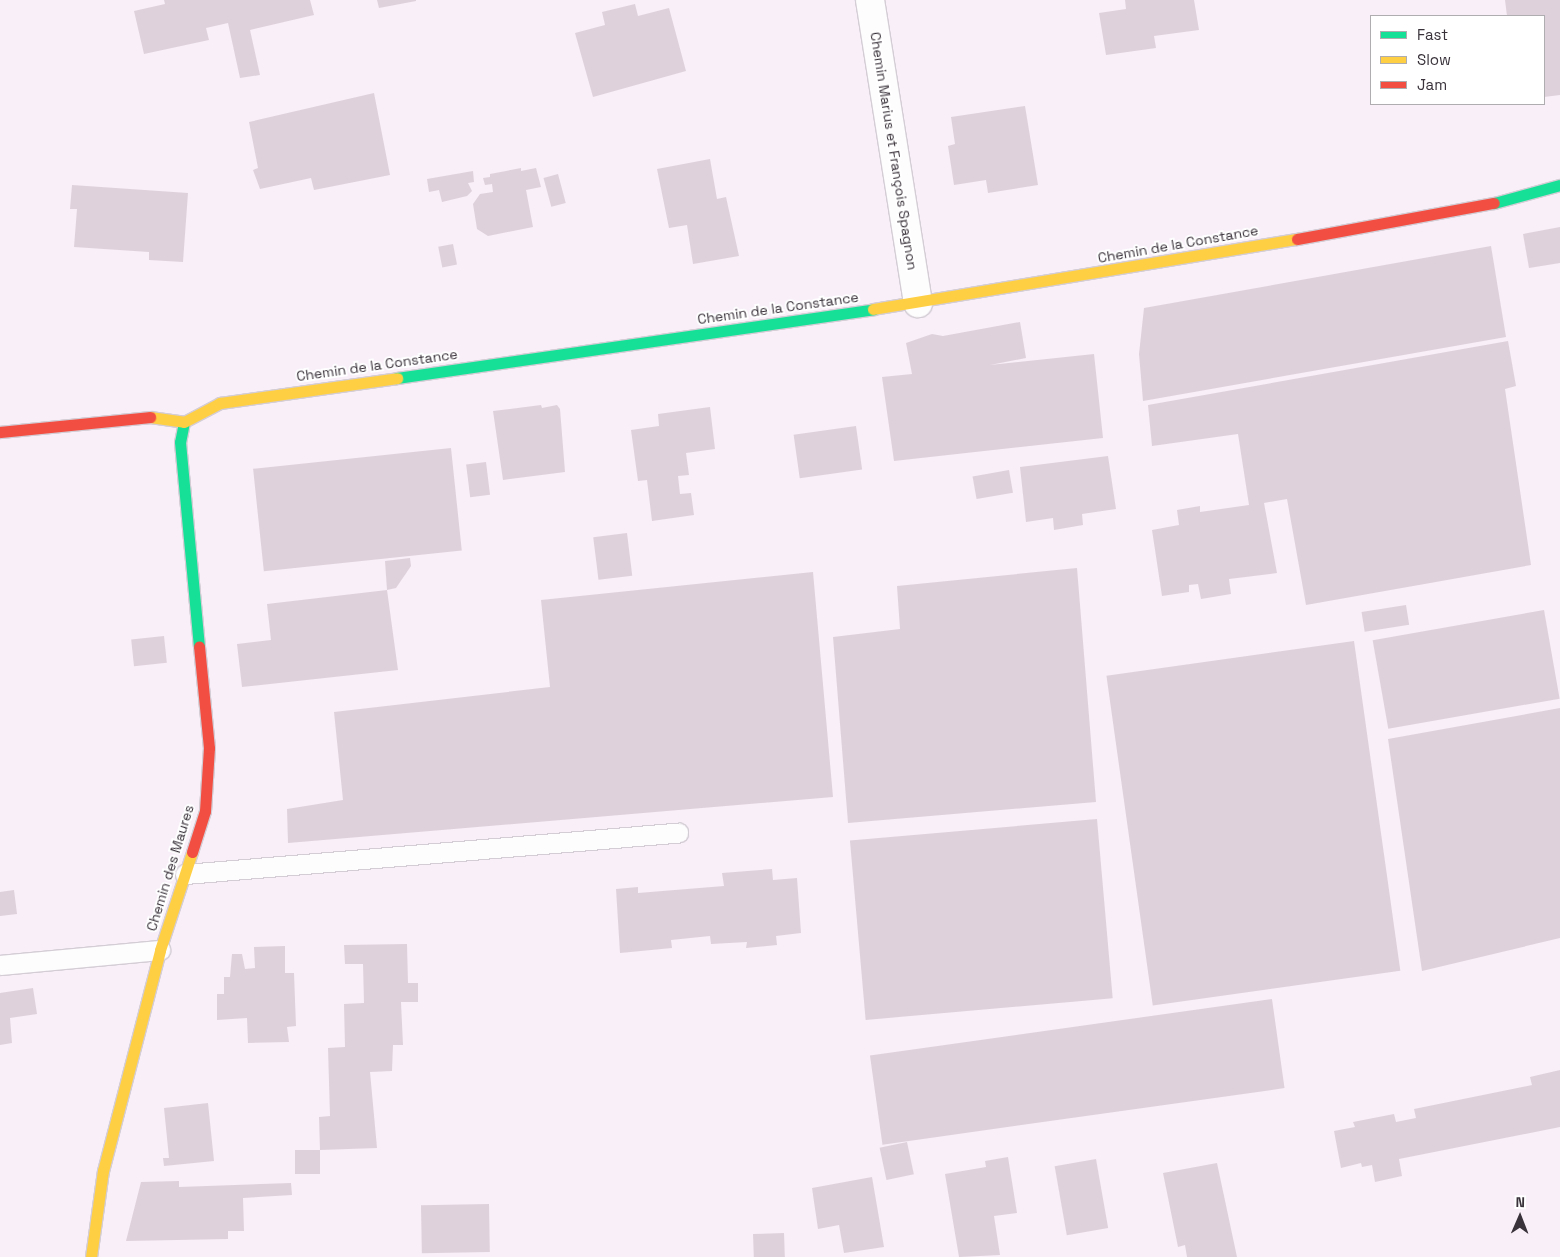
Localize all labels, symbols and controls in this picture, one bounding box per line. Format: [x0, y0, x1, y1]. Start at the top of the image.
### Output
legend [1370, 15, 1545, 105]
text: Fast [1417, 25, 1448, 44]
street label: Chemin Marius et François Spagnon [867, 31, 921, 271]
text: Slow [1417, 50, 1451, 69]
text: Jam [1417, 75, 1447, 94]
street label: Chemin de la Constance [1096, 222, 1260, 266]
street label: Chemin de la Constance [696, 288, 860, 328]
street label: Chemin de la Constance [295, 345, 459, 385]
street label: Chemin des Maures [143, 803, 197, 933]
north arrow [1495, 1192, 1545, 1242]
text: N [1515, 1193, 1525, 1211]

